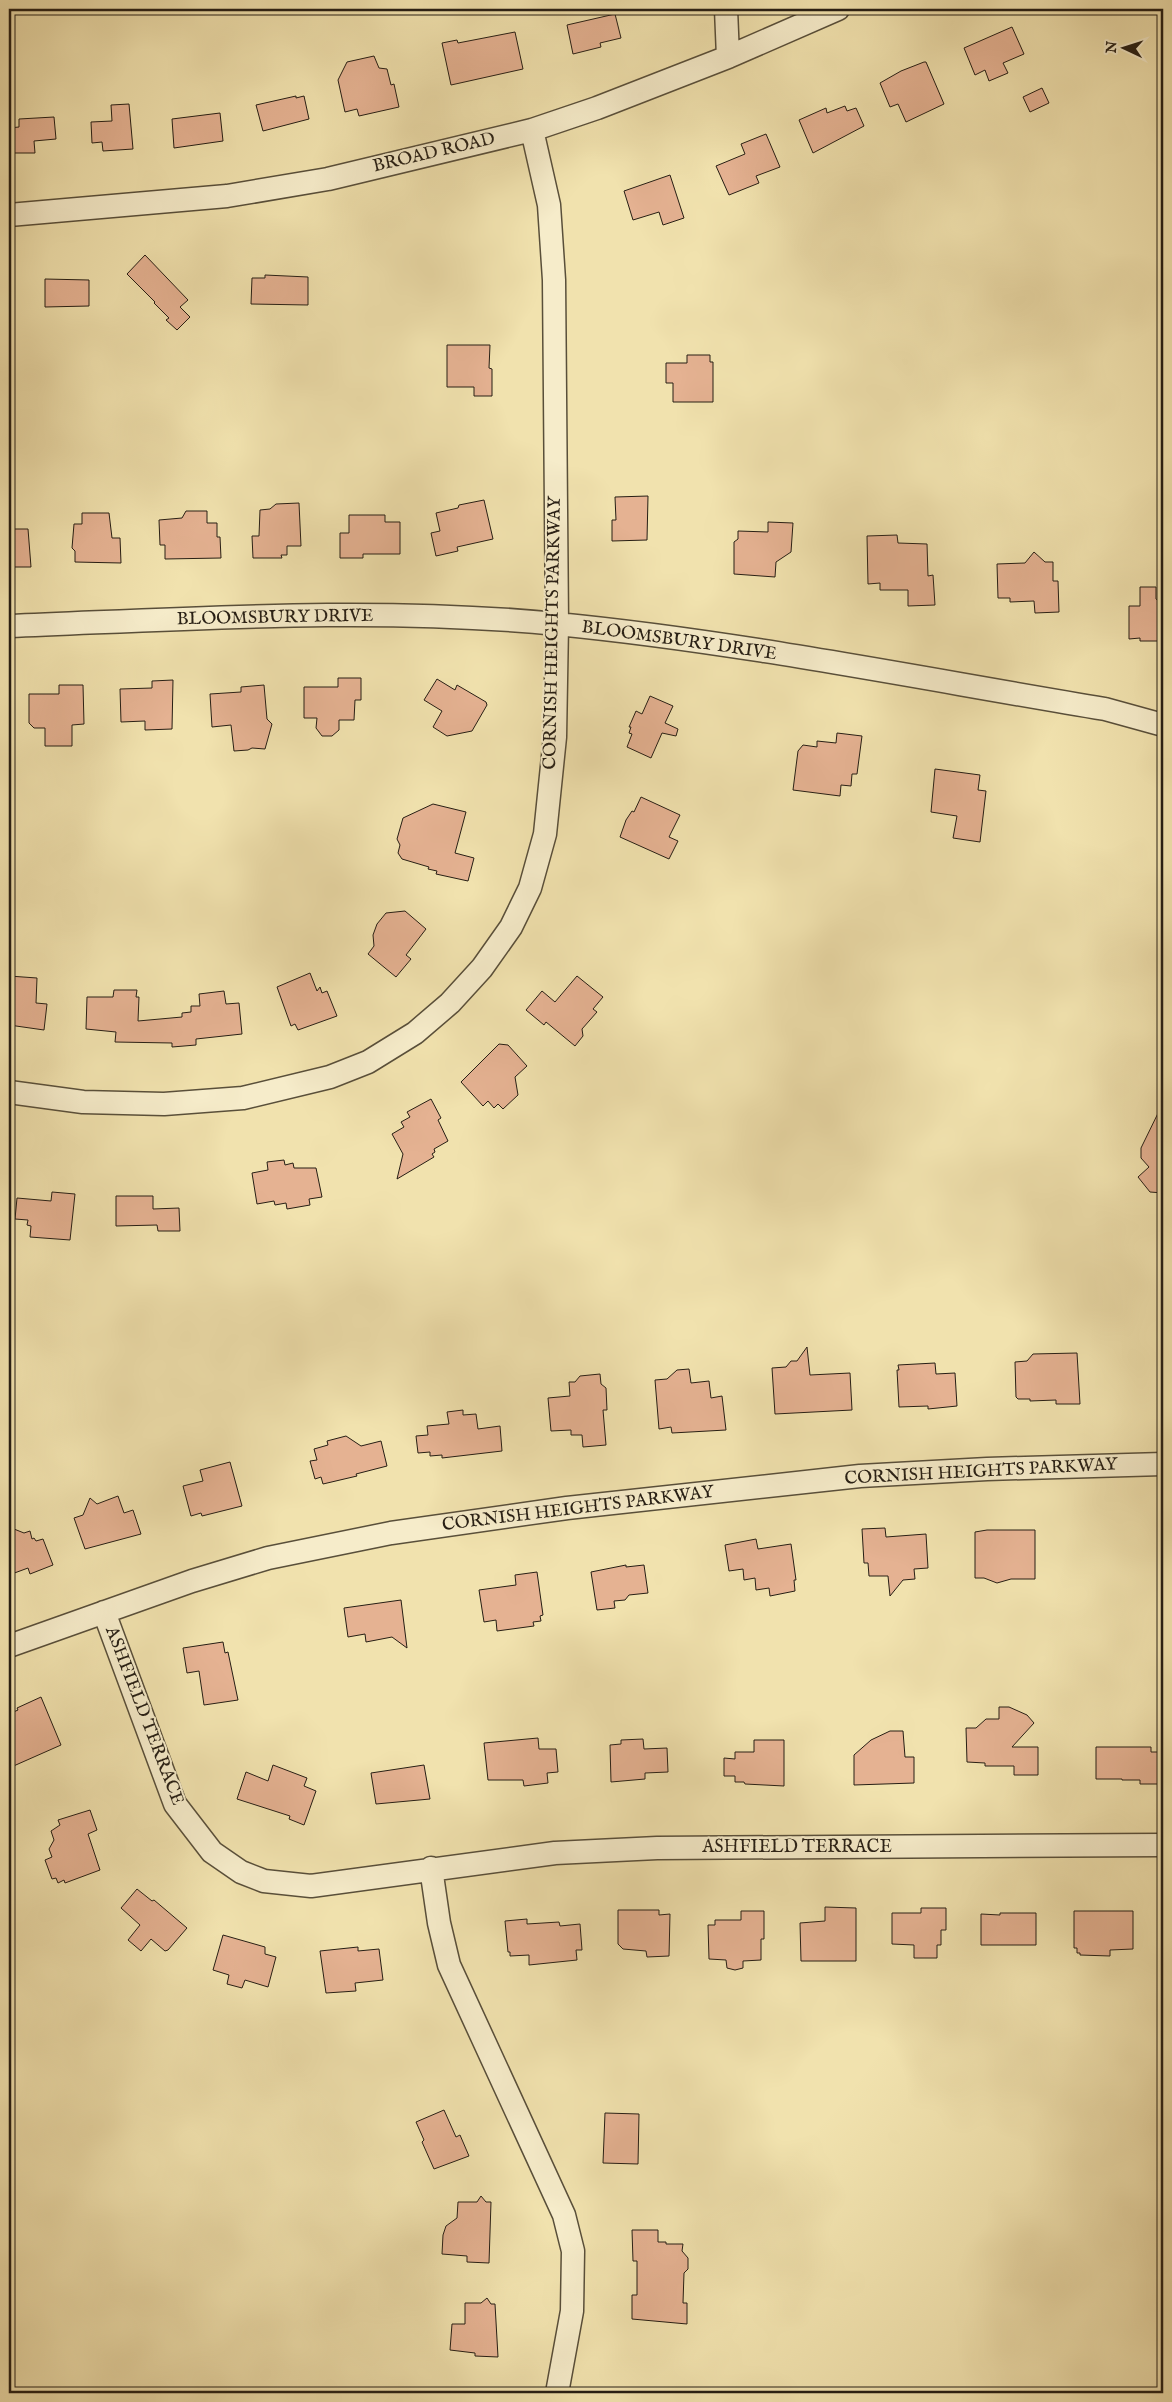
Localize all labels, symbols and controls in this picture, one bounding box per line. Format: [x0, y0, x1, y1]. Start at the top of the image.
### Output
north arrow [1100, 22, 1150, 72]
text: N [1103, 40, 1121, 55]
street label: BROAD ROAD [371, 128, 497, 178]
street label: CORNISH HEIGHTS PARKWAY [539, 495, 567, 770]
street label: BLOOMSBURY DRIVE [176, 605, 374, 631]
street label: BLOOMSBURY DRIVE [580, 616, 778, 666]
street label: CORNISH HEIGHTS PARKWAY [844, 1453, 1119, 1491]
street label: CORNISH HEIGHTS PARKWAY [441, 1481, 716, 1537]
street label: ASHFIELD TERRACE [99, 1622, 189, 1809]
street label: ASHFIELD TERRACE [701, 1836, 892, 1859]

